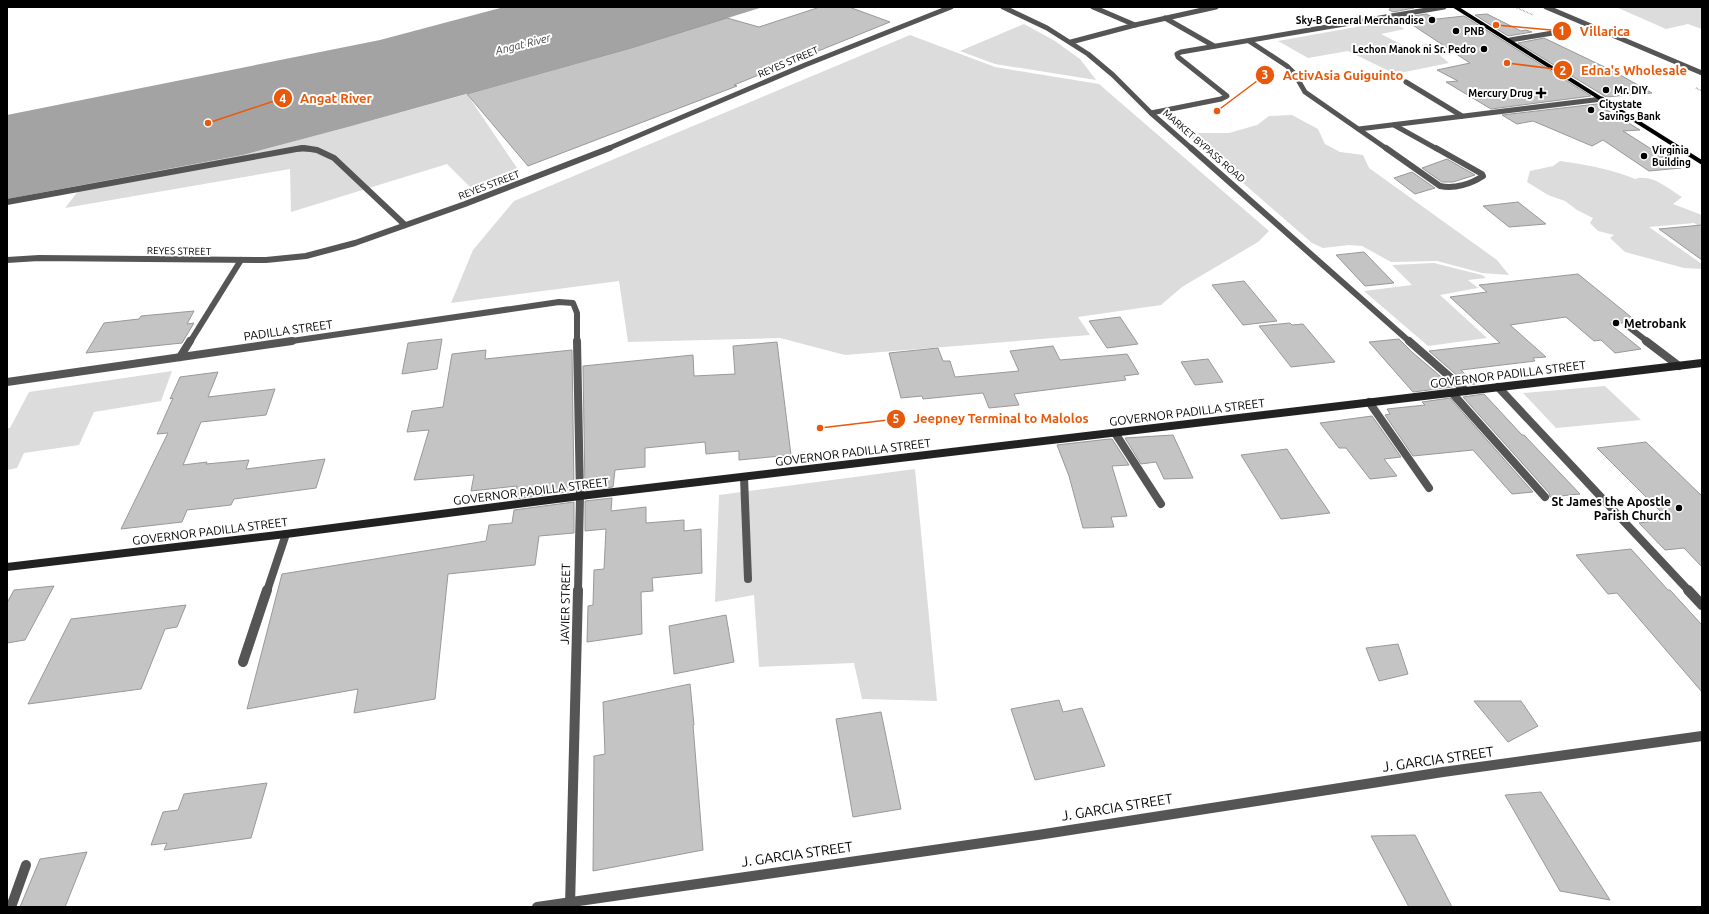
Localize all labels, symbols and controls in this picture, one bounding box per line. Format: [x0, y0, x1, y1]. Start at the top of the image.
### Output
place label: Sky-B General Merchandise [1296, 15, 1424, 26]
marker: Sky-B General Merchandise [1427, 15, 1437, 25]
callout: Villarica [1552, 18, 1638, 43]
text: 1 [1559, 24, 1565, 37]
text: Villarica [1580, 24, 1630, 38]
marker: PNB [1451, 26, 1461, 36]
place label: PNB [1464, 26, 1485, 37]
water label: Angat River [493, 31, 553, 57]
street label: REYES STREET [756, 44, 820, 80]
place label: Lechon Manok ni Sr. Pedro [1353, 44, 1476, 55]
marker: Lechon Manok ni Sr. Pedro [1479, 44, 1489, 54]
callout: Edna's Wholesale [1553, 58, 1695, 83]
callout: ActivAsia Guiguinto [1255, 63, 1411, 88]
text: Edna's Wholesale [1581, 63, 1687, 77]
text: 2 [1560, 64, 1567, 77]
text: 3 [1262, 68, 1268, 81]
text: ActivAsia Guiguinto [1283, 68, 1403, 82]
marker: Mr. DIY [1601, 85, 1611, 95]
place label: Mr. DIY [1614, 85, 1649, 96]
callout: Angat River [273, 86, 380, 111]
place label: Mercury Drug [1468, 88, 1533, 99]
marker: Mercury Drug [1536, 88, 1546, 98]
text: Angat River [300, 91, 373, 105]
text: 4 [280, 92, 287, 105]
place label: Citystate Savings Bank [1599, 99, 1661, 122]
marker: Citystate Savings Bank [1586, 105, 1596, 115]
street label: MARKET BYPASS ROAD [1161, 107, 1247, 185]
place label: Virginia Building [1652, 145, 1691, 168]
marker: Virginia Building [1639, 151, 1649, 161]
street label: REYES STREET [457, 168, 522, 202]
street label: REYES STREET [147, 245, 212, 257]
street label: PADILLA STREET [243, 317, 334, 343]
place label: Metrobank [1624, 317, 1687, 330]
marker: Metrobank [1611, 318, 1621, 328]
street label: GOVERNOR PADILLA STREET [1429, 358, 1587, 390]
street label: GOVERNOR PADILLA STREET [1108, 396, 1266, 428]
callout: Jeepney Terminal to Malolos [886, 406, 1097, 431]
text: Jeepney Terminal to Malolos [913, 411, 1089, 425]
text: 5 [893, 412, 900, 425]
street label: GOVERNOR PADILLA STREET [774, 436, 932, 468]
street label: GOVERNOR PADILLA STREET [452, 475, 610, 507]
place label: St James the Apostle Parish Church [1551, 495, 1671, 522]
marker: St James the Apostle Parish Church [1674, 503, 1684, 513]
street label: GOVERNOR PADILLA STREET [131, 515, 289, 547]
street label: JAVIER STREET [558, 563, 572, 645]
street label: J. GARCIA STREET [1381, 743, 1495, 775]
street label: J. GARCIA STREET [1060, 790, 1174, 824]
street label: J. GARCIA STREET [740, 838, 854, 870]

